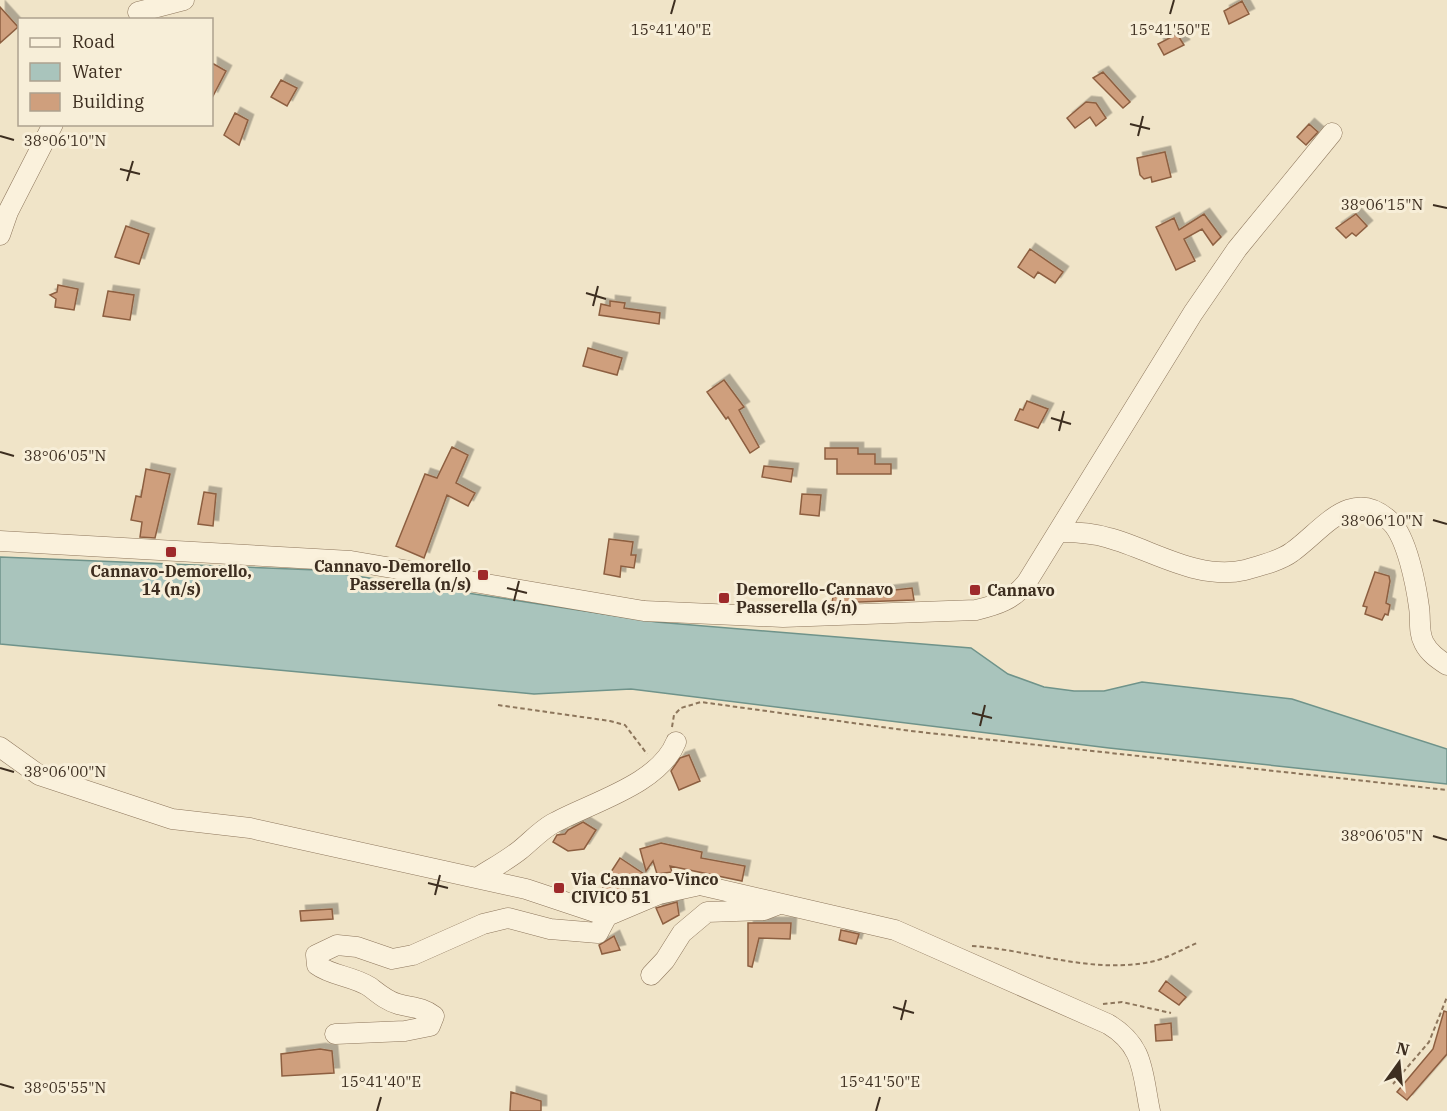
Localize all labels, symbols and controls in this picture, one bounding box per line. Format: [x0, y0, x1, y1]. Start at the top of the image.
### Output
legend [18, 18, 213, 126]
text: 15°41'40"E [631, 20, 711, 39]
text: 15°41'50"E [1130, 20, 1210, 39]
text: Road [72, 30, 115, 53]
text: Water [72, 60, 122, 83]
text: Building [72, 90, 144, 113]
text: 38°06'10"N [24, 131, 106, 150]
text: 38°06'15"N [1341, 195, 1423, 214]
text: 38°06'05"N [24, 446, 106, 465]
text: 38°06'10"N [1341, 511, 1423, 530]
marker: Cannavo-Demorello, 14 (n/s) [164, 545, 178, 559]
place label: Cannavo-Demorello Passerella (n/s) [314, 556, 471, 594]
place label: Cannavo-Demorello, 14 (n/s) [90, 561, 252, 599]
marker: Cannavo-Demorello Passerella (n/s) [476, 568, 490, 582]
place label: Demorello-Cannavo Passerella (s/n) [736, 579, 893, 617]
place label: Cannavo [987, 580, 1055, 600]
marker: Cannavo [968, 583, 982, 597]
marker: Demorello-Cannavo Passerella (s/n) [717, 591, 731, 605]
text: 38°06'00"N [24, 762, 106, 781]
text: 38°06'05"N [1341, 826, 1423, 845]
place label: Via Cannavo-Vinco CIVICO 51 [571, 869, 719, 907]
marker: Via Cannavo-Vinco CIVICO 51 [552, 881, 566, 895]
north arrow [1369, 1033, 1429, 1093]
text: N [1394, 1037, 1412, 1060]
text: 15°41'40"E [341, 1072, 421, 1091]
text: 15°41'50"E [840, 1072, 920, 1091]
text: 38°05'55"N [24, 1078, 106, 1097]

